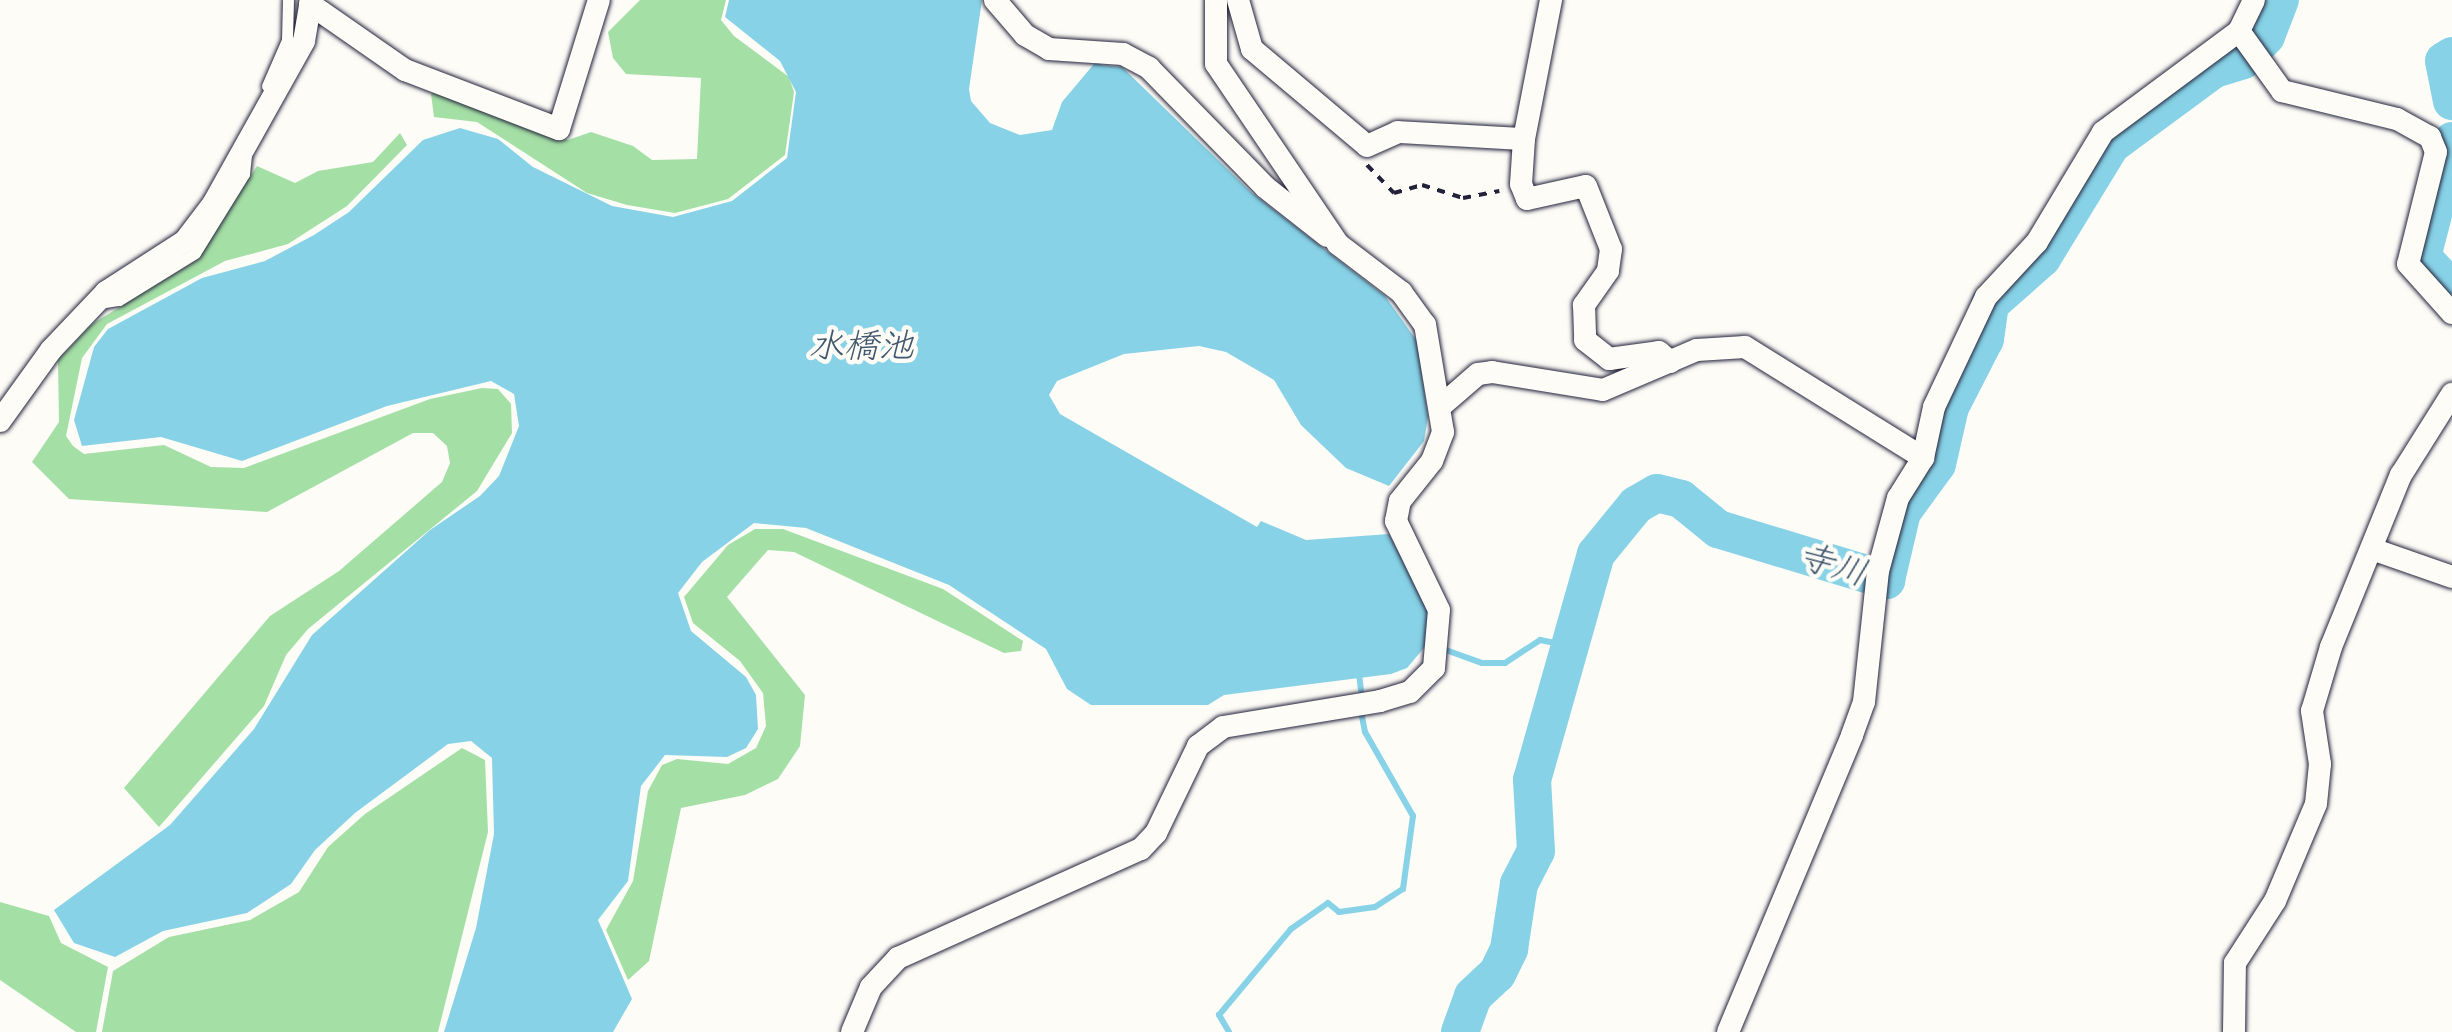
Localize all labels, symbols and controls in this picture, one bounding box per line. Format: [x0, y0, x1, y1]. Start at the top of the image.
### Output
water label: 水橋池 [809, 324, 913, 366]
water label: 寺川 [1793, 534, 1873, 594]

